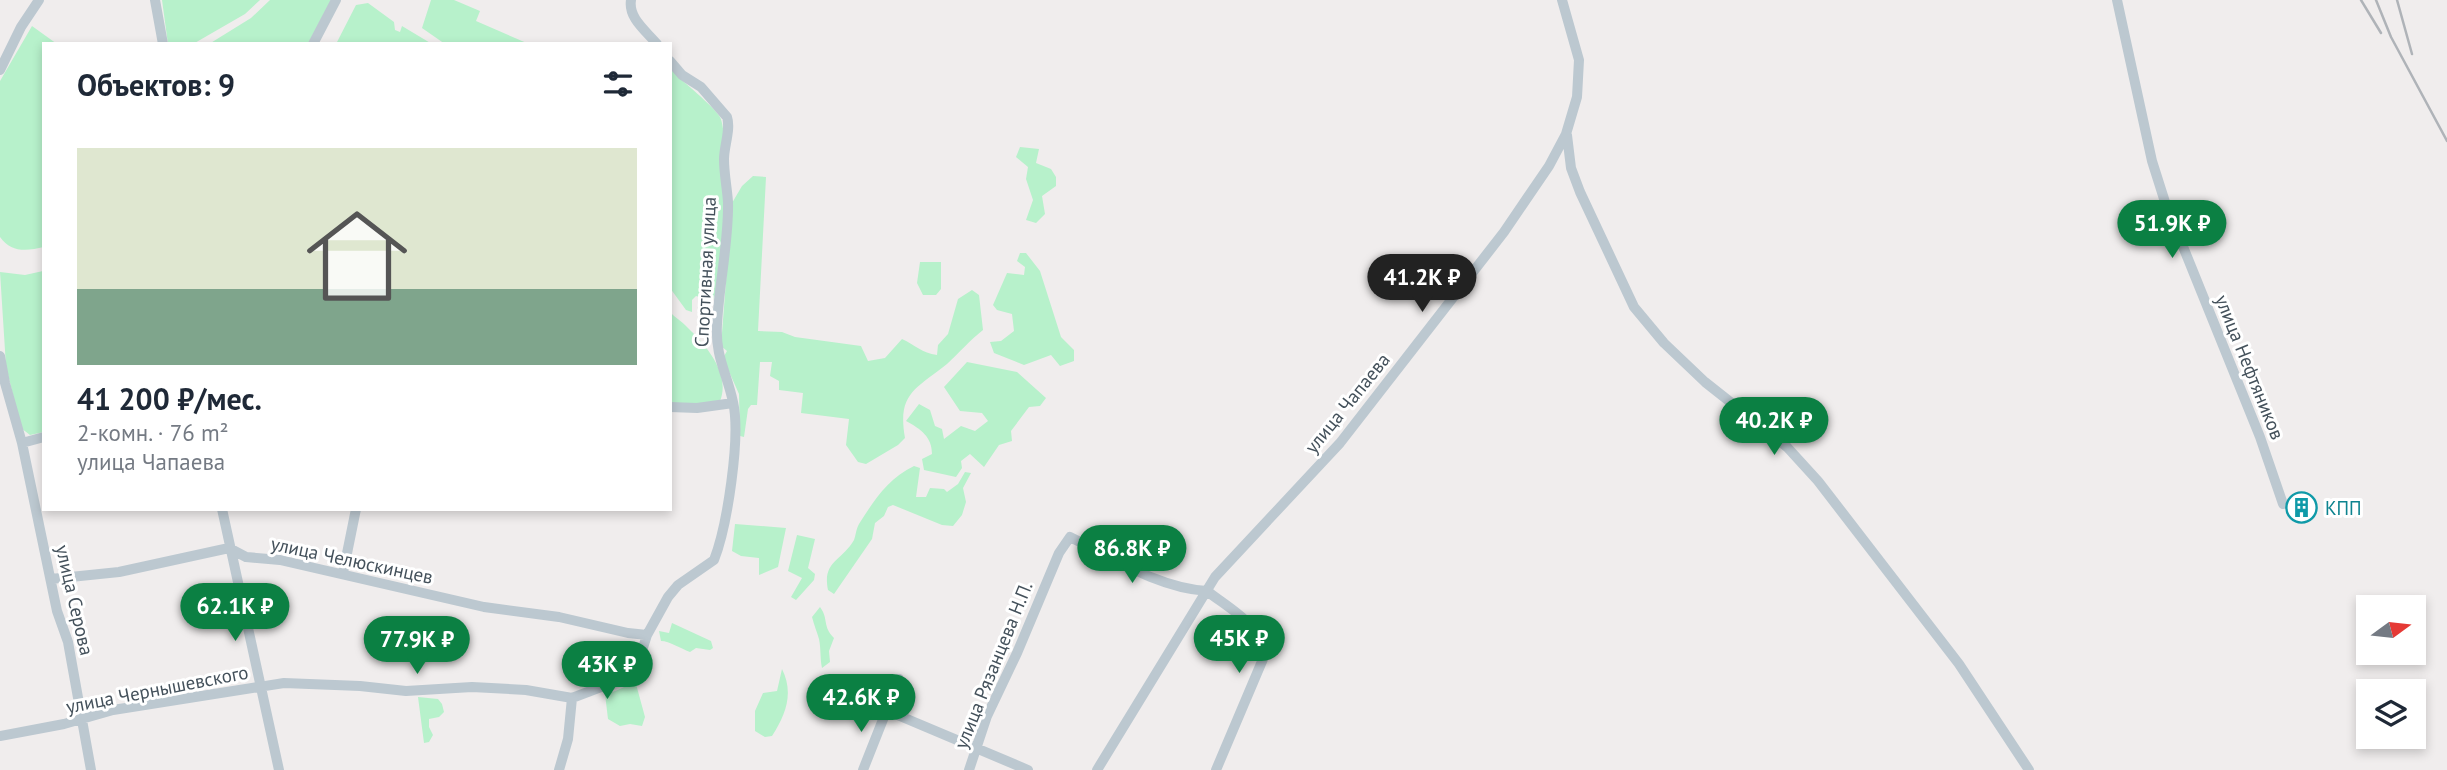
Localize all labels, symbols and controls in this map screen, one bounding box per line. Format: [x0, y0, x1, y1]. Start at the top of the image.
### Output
text: Объектов: 9 [77, 65, 235, 104]
icon: filters [599, 65, 637, 103]
icon: home [294, 193, 420, 319]
street label: Спортивная улица [689, 196, 721, 348]
pin: 51.9K ₽ [2107, 201, 2237, 260]
text: 51.9K ₽ [2133, 208, 2211, 237]
pin: 41.2K ₽ [1357, 254, 1487, 314]
text: 41.2K ₽ [1383, 262, 1461, 291]
street label: улица Нефтяников [2210, 291, 2290, 443]
street label: улица Чапаева [1299, 348, 1395, 458]
text: 41 200 ₽/мес. [77, 379, 262, 418]
pin: 40.2K ₽ [1709, 398, 1839, 457]
text: 40.2K ₽ [1735, 405, 1813, 434]
text: 2-комн. · 76 m² [77, 418, 229, 447]
text: улица Чапаева [77, 447, 225, 476]
building icon: КПП [2285, 491, 2319, 525]
place label: КПП [2325, 496, 2362, 520]
pin: 86.8K ₽ [1067, 526, 1197, 585]
street label: улица Челюскинцев [269, 531, 435, 589]
text: 86.8K ₽ [1093, 533, 1171, 562]
street label: улица Серова [51, 542, 99, 658]
street label: улица Рязанцева Н.П. [948, 578, 1038, 752]
pin: 62.1K ₽ [170, 584, 300, 643]
text: 62.1K ₽ [196, 591, 274, 620]
north arrow [2356, 595, 2426, 665]
map controls [2356, 595, 2426, 749]
pin: 77.9K ₽ [352, 616, 482, 676]
pin: 45K ₽ [1190, 616, 1288, 675]
text: 45K ₽ [1210, 623, 1268, 652]
text: 77.9K ₽ [380, 624, 454, 653]
pin: 43K ₽ [558, 642, 656, 701]
text: 43K ₽ [578, 649, 636, 678]
street label: улица Чернышевского [64, 660, 250, 718]
pin: 42.6K ₽ [796, 674, 926, 734]
button: layers [2356, 679, 2426, 749]
text: 42.6K ₽ [822, 682, 900, 711]

